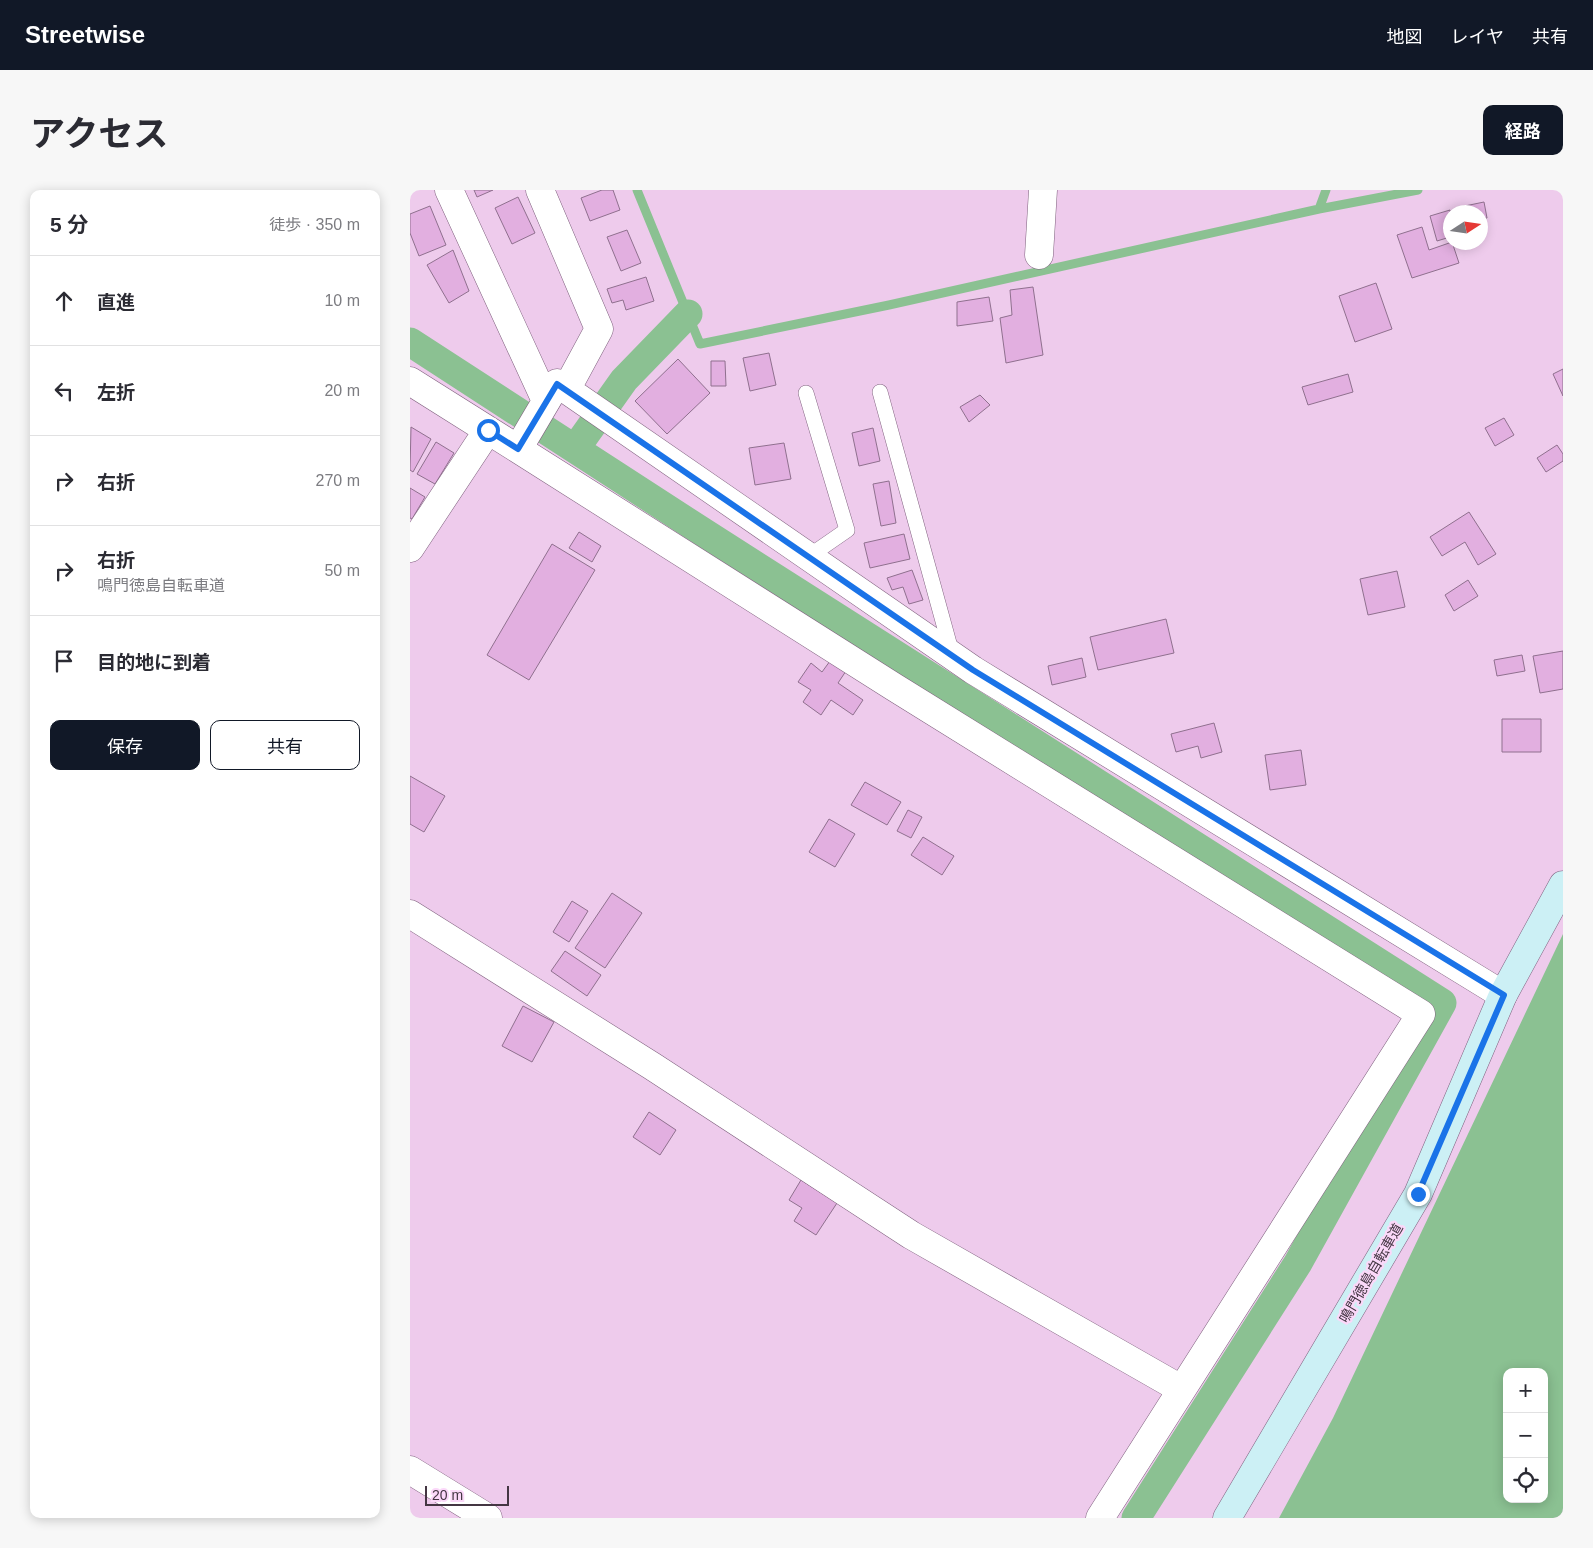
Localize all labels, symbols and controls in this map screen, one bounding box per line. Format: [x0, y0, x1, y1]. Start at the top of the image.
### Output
text: Streetwise [25, 21, 145, 48]
text: 地図 [1387, 27, 1423, 47]
text: レイヤ [1451, 27, 1504, 47]
text: 共有 [1532, 27, 1568, 47]
button: 経路 [1483, 105, 1563, 155]
text: アクセス [30, 114, 168, 153]
north arrow [1443, 205, 1488, 250]
text: 5 分 [50, 213, 89, 236]
text: 徒歩 · 350 m [269, 216, 360, 233]
icon: ahead [50, 287, 78, 315]
text: 直進 [97, 292, 135, 313]
text: 10 m [324, 292, 360, 309]
icon: left [50, 377, 78, 405]
text: 左折 [97, 382, 135, 403]
text: 20 m [324, 382, 360, 399]
route start [477, 419, 500, 442]
icon: right [50, 467, 78, 495]
text: 右折 [97, 472, 135, 493]
text: 270 m [316, 472, 360, 489]
text: 右折 [97, 550, 135, 571]
icon: right [50, 557, 78, 585]
text: 50 m [324, 562, 360, 579]
text: 鳴門徳島自転車道 [97, 577, 225, 594]
icon: arrive [50, 647, 78, 675]
text: 目的地に到着 [97, 652, 211, 673]
button: 保存 [50, 720, 200, 770]
button: 共有 [210, 720, 360, 770]
route end [1407, 1183, 1430, 1206]
street label: 鳴門徳島自転車道 [1336, 1221, 1406, 1325]
map controls [1503, 1368, 1548, 1503]
button: + [1503, 1368, 1548, 1413]
button: − [1503, 1413, 1548, 1458]
button: locate [1503, 1458, 1548, 1503]
scale bar [425, 1483, 509, 1506]
text: 20 m [432, 1487, 463, 1503]

